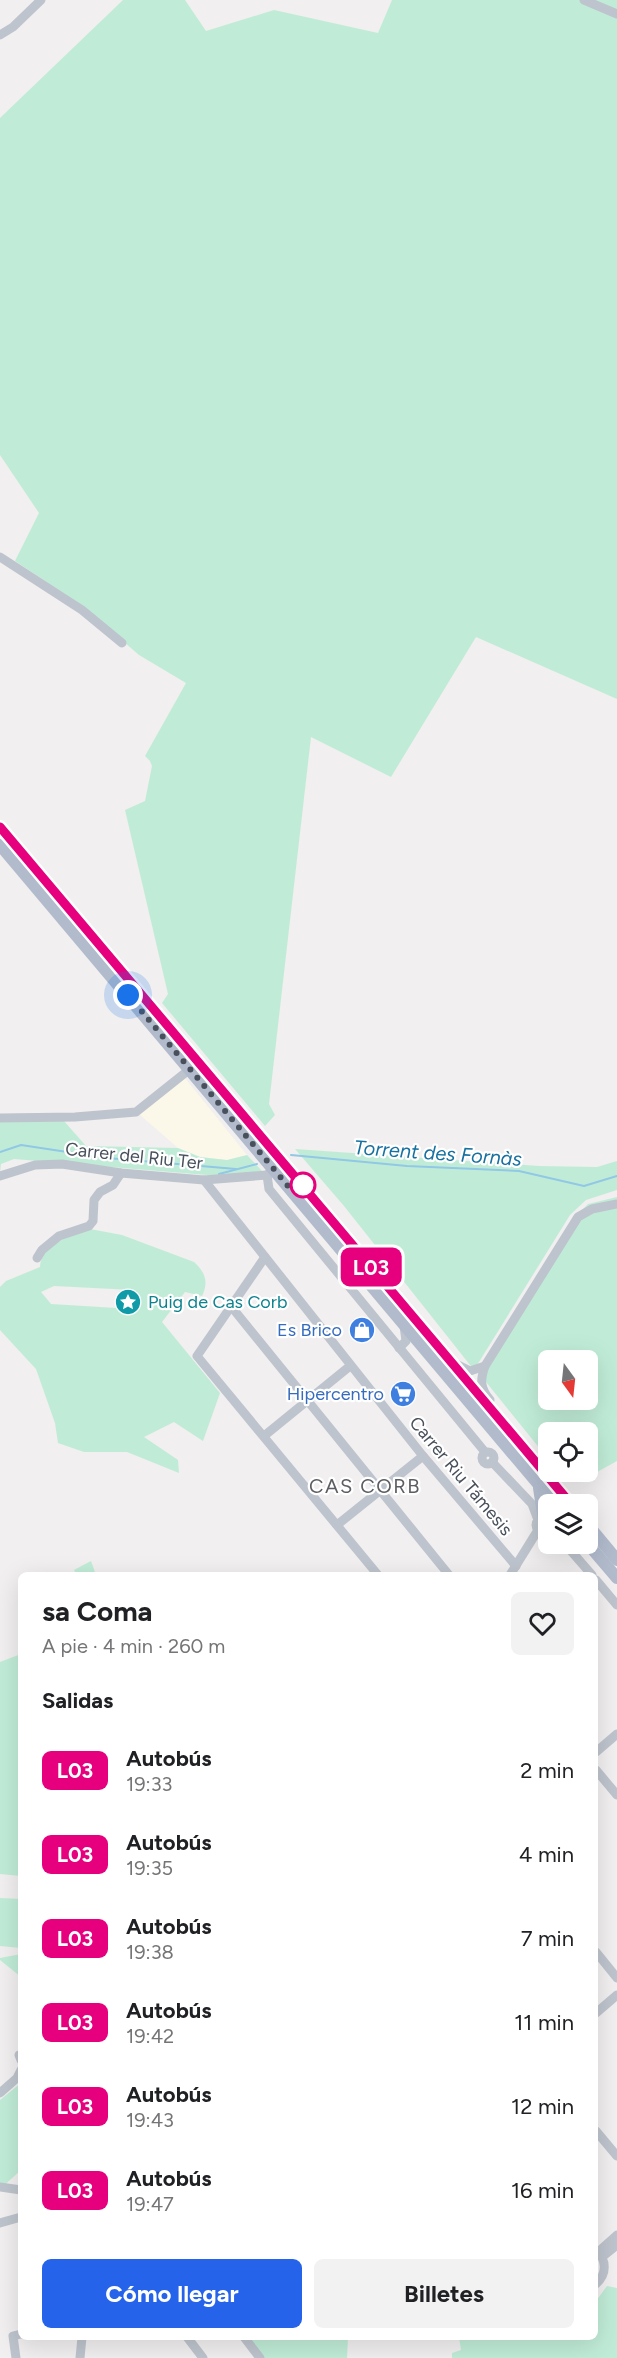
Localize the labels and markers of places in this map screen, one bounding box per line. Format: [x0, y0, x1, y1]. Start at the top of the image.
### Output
unlabelled marker [290, 1172, 316, 1198]
place icon: Puig de Cas Corb [113, 1287, 143, 1317]
place label: Puig de Cas Corb [148, 1291, 287, 1313]
shop icon: Es Brico [347, 1315, 377, 1345]
place label: Es Brico [277, 1319, 342, 1341]
supermarket icon: Hipercentro [388, 1379, 418, 1409]
place label: Hipercentro [287, 1383, 384, 1405]

